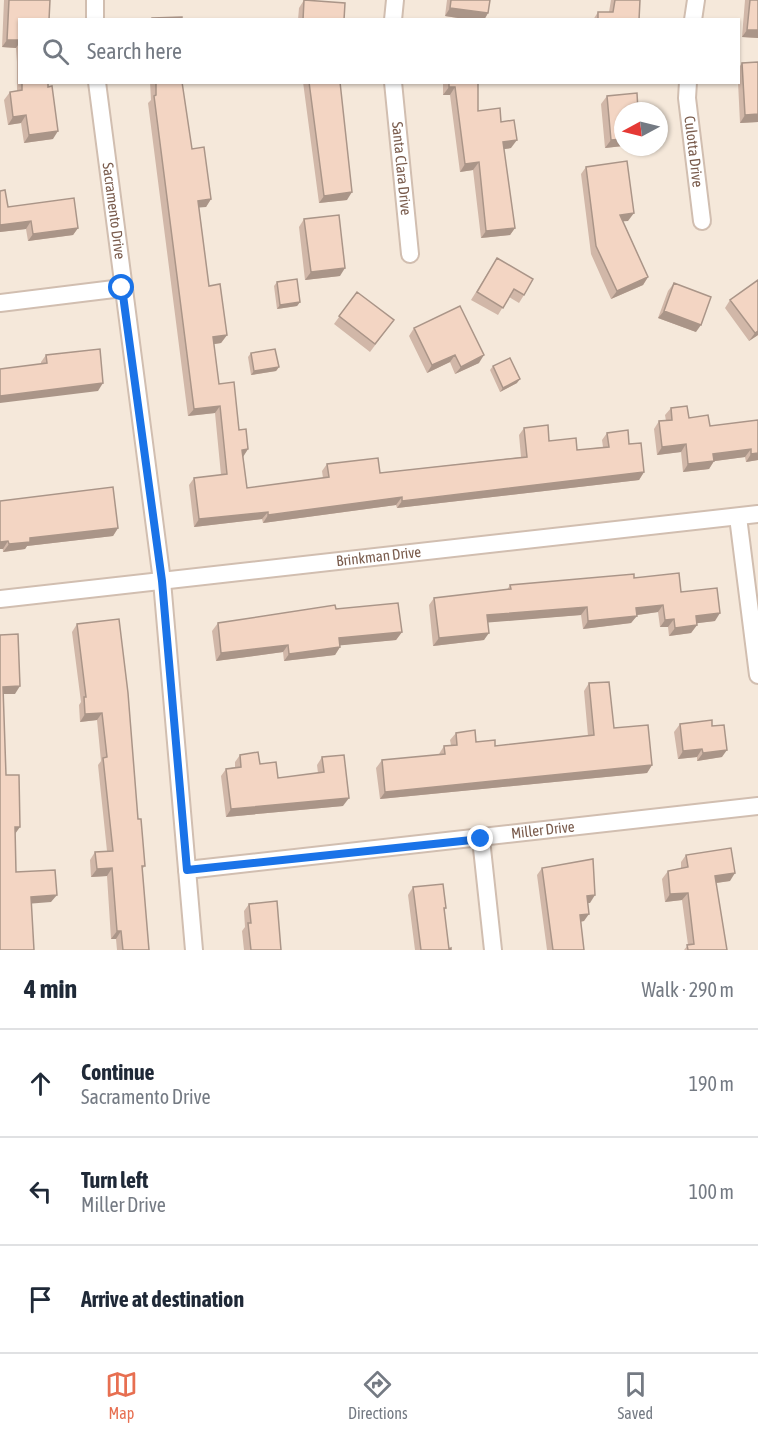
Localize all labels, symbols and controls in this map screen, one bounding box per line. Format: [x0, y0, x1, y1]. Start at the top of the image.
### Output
search box [18, 18, 740, 84]
icon: search [39, 35, 72, 68]
text: Search here [87, 38, 182, 64]
north arrow [614, 102, 668, 156]
street label: Culotta Drive [681, 115, 707, 188]
street label: Santa Clara Drive [389, 121, 415, 216]
street label: Sacramento Drive [100, 161, 129, 260]
route start [108, 274, 134, 300]
street label: Brinkman Drive [335, 543, 422, 569]
street label: Miller Drive [510, 818, 576, 842]
route end [467, 825, 493, 851]
text: 4 min [24, 974, 77, 1004]
text: Walk · 290 m [642, 978, 734, 1001]
text: Continue [81, 1059, 155, 1085]
icon: ahead [24, 1067, 57, 1100]
text: 190 m [689, 1072, 734, 1095]
text: Sacramento Drive [81, 1085, 211, 1108]
text: Turn left [81, 1167, 148, 1193]
icon: left [24, 1175, 57, 1208]
text: 100 m [689, 1180, 734, 1203]
text: Miller Drive [81, 1193, 166, 1216]
icon: arrive [24, 1283, 57, 1316]
text: Arrive at destination [81, 1286, 244, 1312]
tab: Map [105, 1368, 138, 1422]
tab: Directions [348, 1368, 408, 1422]
tab: Saved [618, 1368, 653, 1422]

